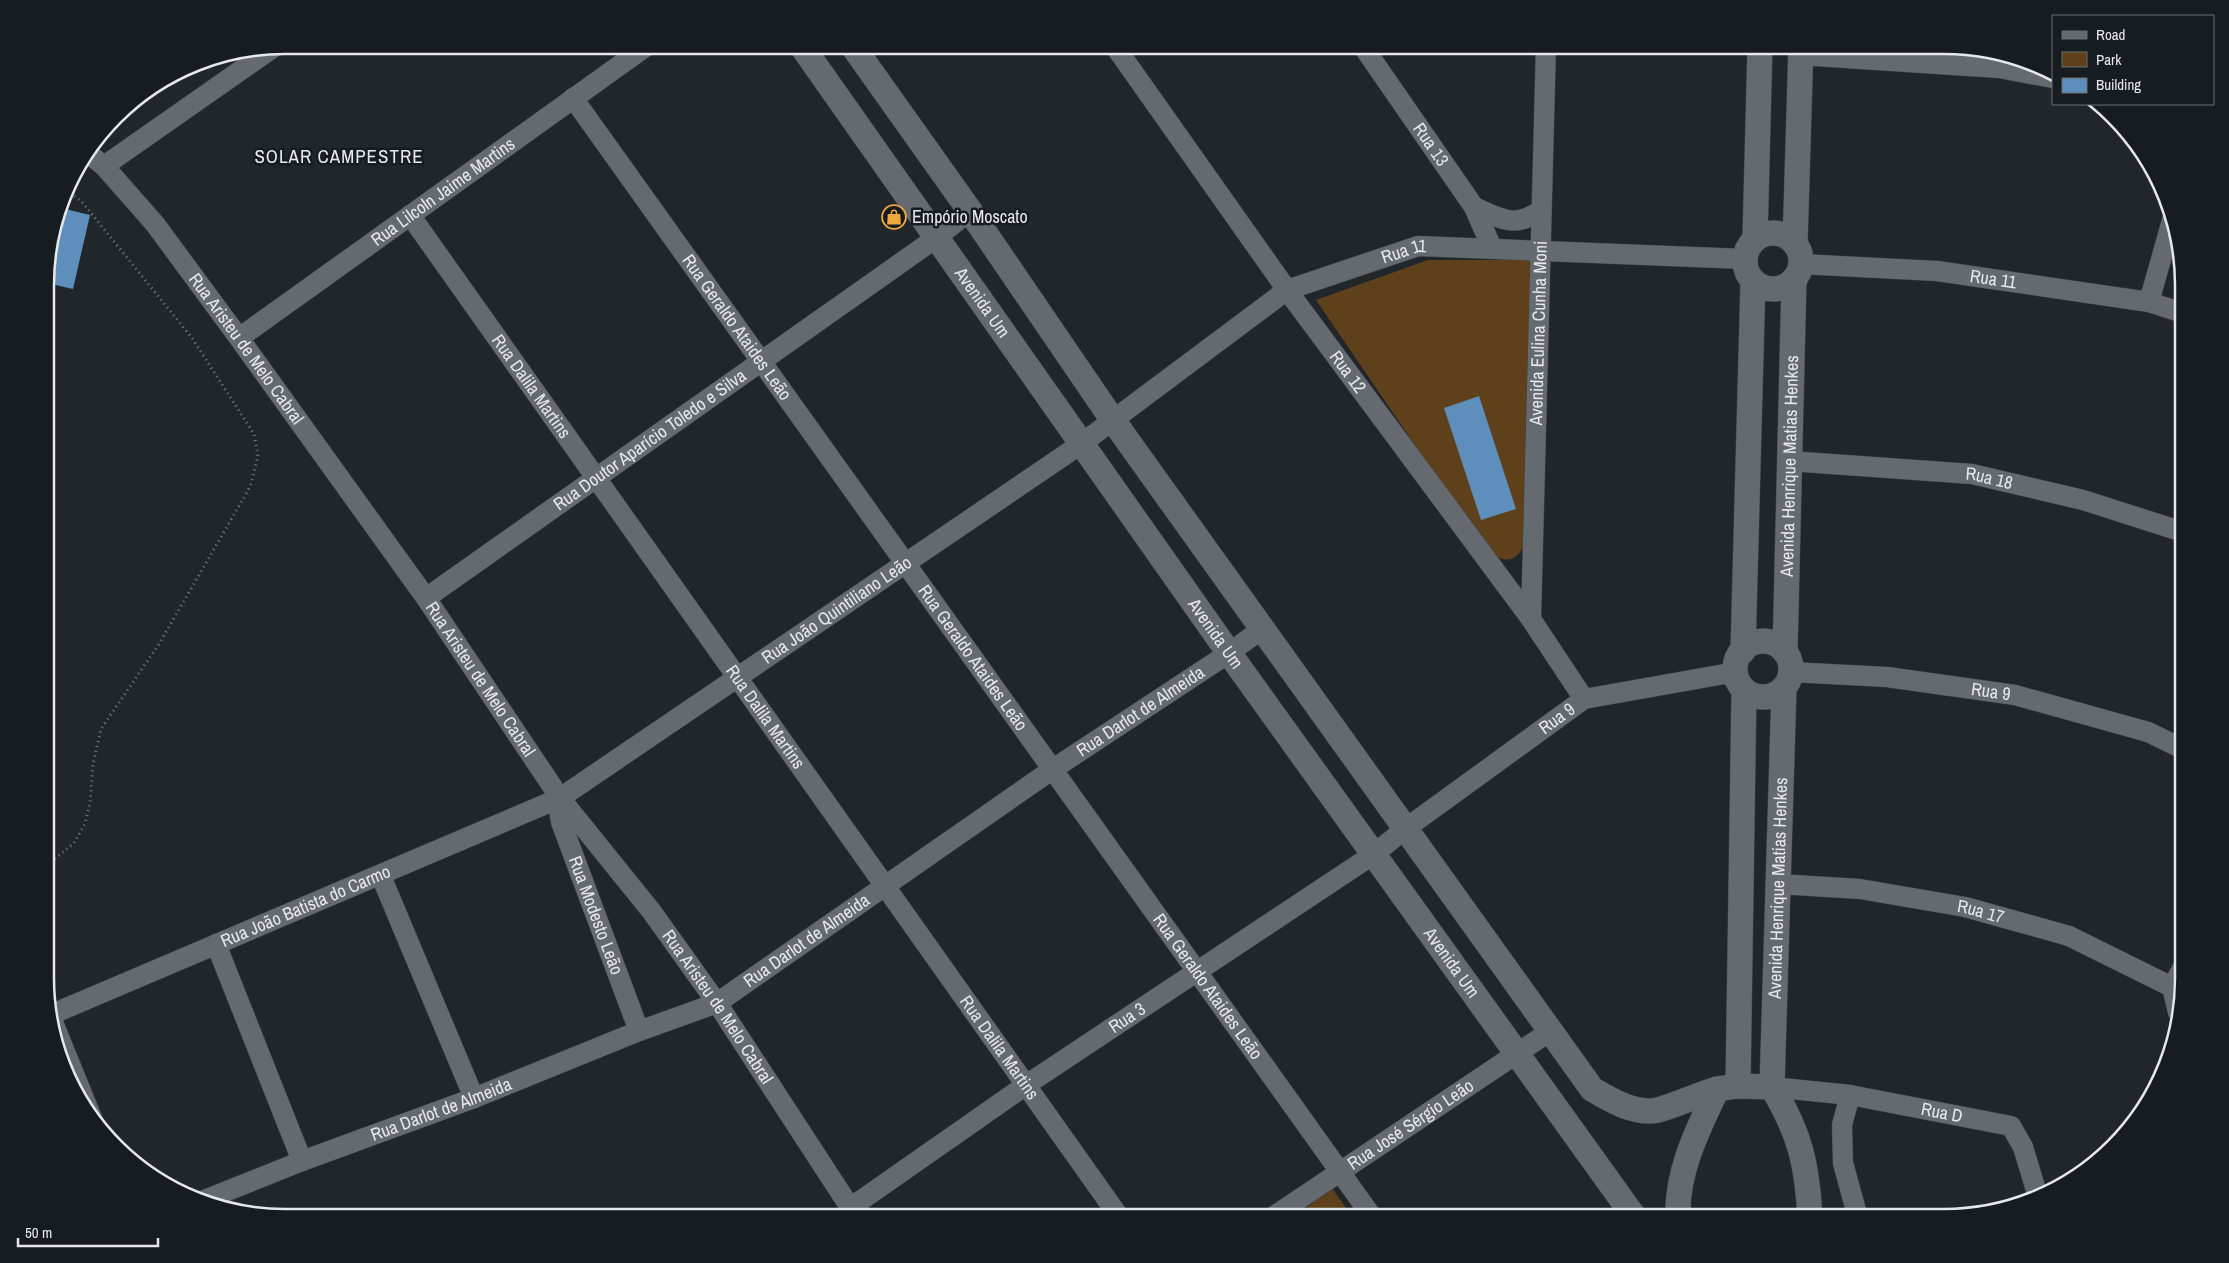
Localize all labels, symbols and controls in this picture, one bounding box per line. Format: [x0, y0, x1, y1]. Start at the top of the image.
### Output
legend [2052, 15, 2214, 105]
text: Road [2096, 24, 2125, 45]
text: Park [2096, 49, 2122, 70]
text: Building [2096, 74, 2141, 95]
street label: Rua 13 [1407, 118, 1455, 171]
street label: Rua Lilcoln Jaime Martins [366, 131, 520, 252]
district label: SOLAR CAMPESTRE [254, 143, 424, 169]
shop icon: Empório Moscato [881, 204, 907, 230]
place label: Empório Moscato [912, 204, 1028, 229]
street label: Rua 11 [1378, 233, 1428, 269]
street label: Avenida Eulina Cunha Moni [1523, 240, 1553, 427]
street label: Rua Geraldo Ataides Leão [677, 249, 798, 405]
street label: Avenida Um [949, 261, 1016, 343]
street label: Rua 11 [1968, 263, 2019, 295]
street label: Rua Aristeu de Melo Cabral [183, 268, 310, 429]
street label: Rua Dalila Martins [486, 329, 577, 443]
street label: Rua 12 [1324, 345, 1372, 398]
street label: Avenida Henrique Matias Henkes [1774, 355, 1804, 578]
street label: Rua Doutor Aparício Toledo e Silva [548, 363, 751, 516]
street label: Rua 18 [1965, 461, 2015, 495]
street label: Rua João Quintiliano Leão [756, 550, 916, 670]
street label: Rua Geraldo Ataides Leão [913, 579, 1034, 736]
street label: Avenida Um [1182, 592, 1249, 674]
street label: Rua Aristeu de Melo Cabral [420, 597, 542, 761]
street label: Rua Dalila Martins [720, 660, 811, 774]
street label: Rua Darlot de Almeida [1071, 660, 1209, 762]
street label: Rua 9 [1970, 676, 2012, 706]
street label: Rua 9 [1533, 697, 1580, 740]
street label: Avenida Henrique Matias Henkes [1762, 777, 1793, 1000]
street label: Rua Modesto Leão [563, 852, 630, 978]
street label: Rua João Batista do Carmo [217, 859, 394, 953]
street label: Rua Darlot de Almeida [738, 887, 874, 993]
street label: Rua 17 [1956, 893, 2007, 929]
street label: Rua Geraldo Ataides Leão [1147, 908, 1269, 1064]
street label: Avenida Um [1418, 921, 1486, 1003]
street label: Rua Aristeu de Melo Cabral [657, 925, 779, 1089]
street label: Rua Dalila Martins [954, 990, 1045, 1104]
street label: Rua 3 [1103, 996, 1150, 1039]
street label: Rua Darlot de Almeida [367, 1071, 515, 1147]
street label: Rua José Sérgio Leão [1342, 1073, 1478, 1175]
street label: Rua D [1919, 1096, 1965, 1128]
scale bar [18, 1216, 158, 1248]
text: 50 m [25, 1222, 52, 1243]

